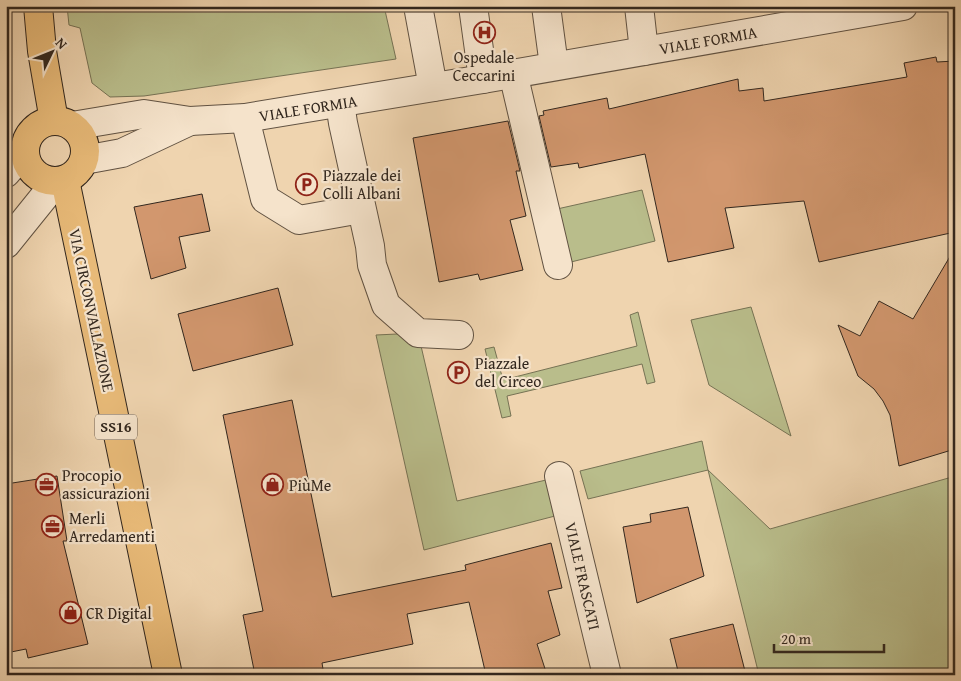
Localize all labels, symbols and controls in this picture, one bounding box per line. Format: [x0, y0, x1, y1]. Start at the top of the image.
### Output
street label: VIALE FORMIA [657, 20, 759, 60]
hospital icon: Ospedale Ceccarini [472, 21, 496, 45]
north arrow [28, 28, 78, 78]
text: N [51, 33, 72, 54]
place label: Ospedale Ceccarini [453, 45, 516, 87]
street label: VIALE FORMIA [257, 88, 359, 128]
place label: Piazzale dei Colli Albani [323, 163, 402, 205]
parking icon: Piazzale dei Colli Albani [295, 172, 319, 196]
street label: VIA CIRCONVALLAZIONE [63, 226, 121, 394]
place label: Piazzale del Circeo [475, 351, 541, 393]
parking icon: Piazzale del Circeo [447, 360, 471, 384]
road number: SS16 [95, 414, 137, 440]
place label: Procopio assicurazioni [62, 463, 150, 505]
office icon: Procopio assicurazioni [34, 472, 58, 496]
shop icon: PiùMe [261, 473, 285, 497]
place label: PiùMe [289, 473, 331, 497]
place label: Merli Arredamenti [69, 506, 155, 548]
office icon: Merli Arredamenti [41, 515, 65, 539]
street label: VIALE FRASCATI [559, 520, 607, 632]
shop icon: CR Digital [58, 601, 82, 625]
place label: CR Digital [86, 601, 152, 625]
scale bar [774, 621, 884, 653]
text: 20 m [781, 628, 812, 649]

